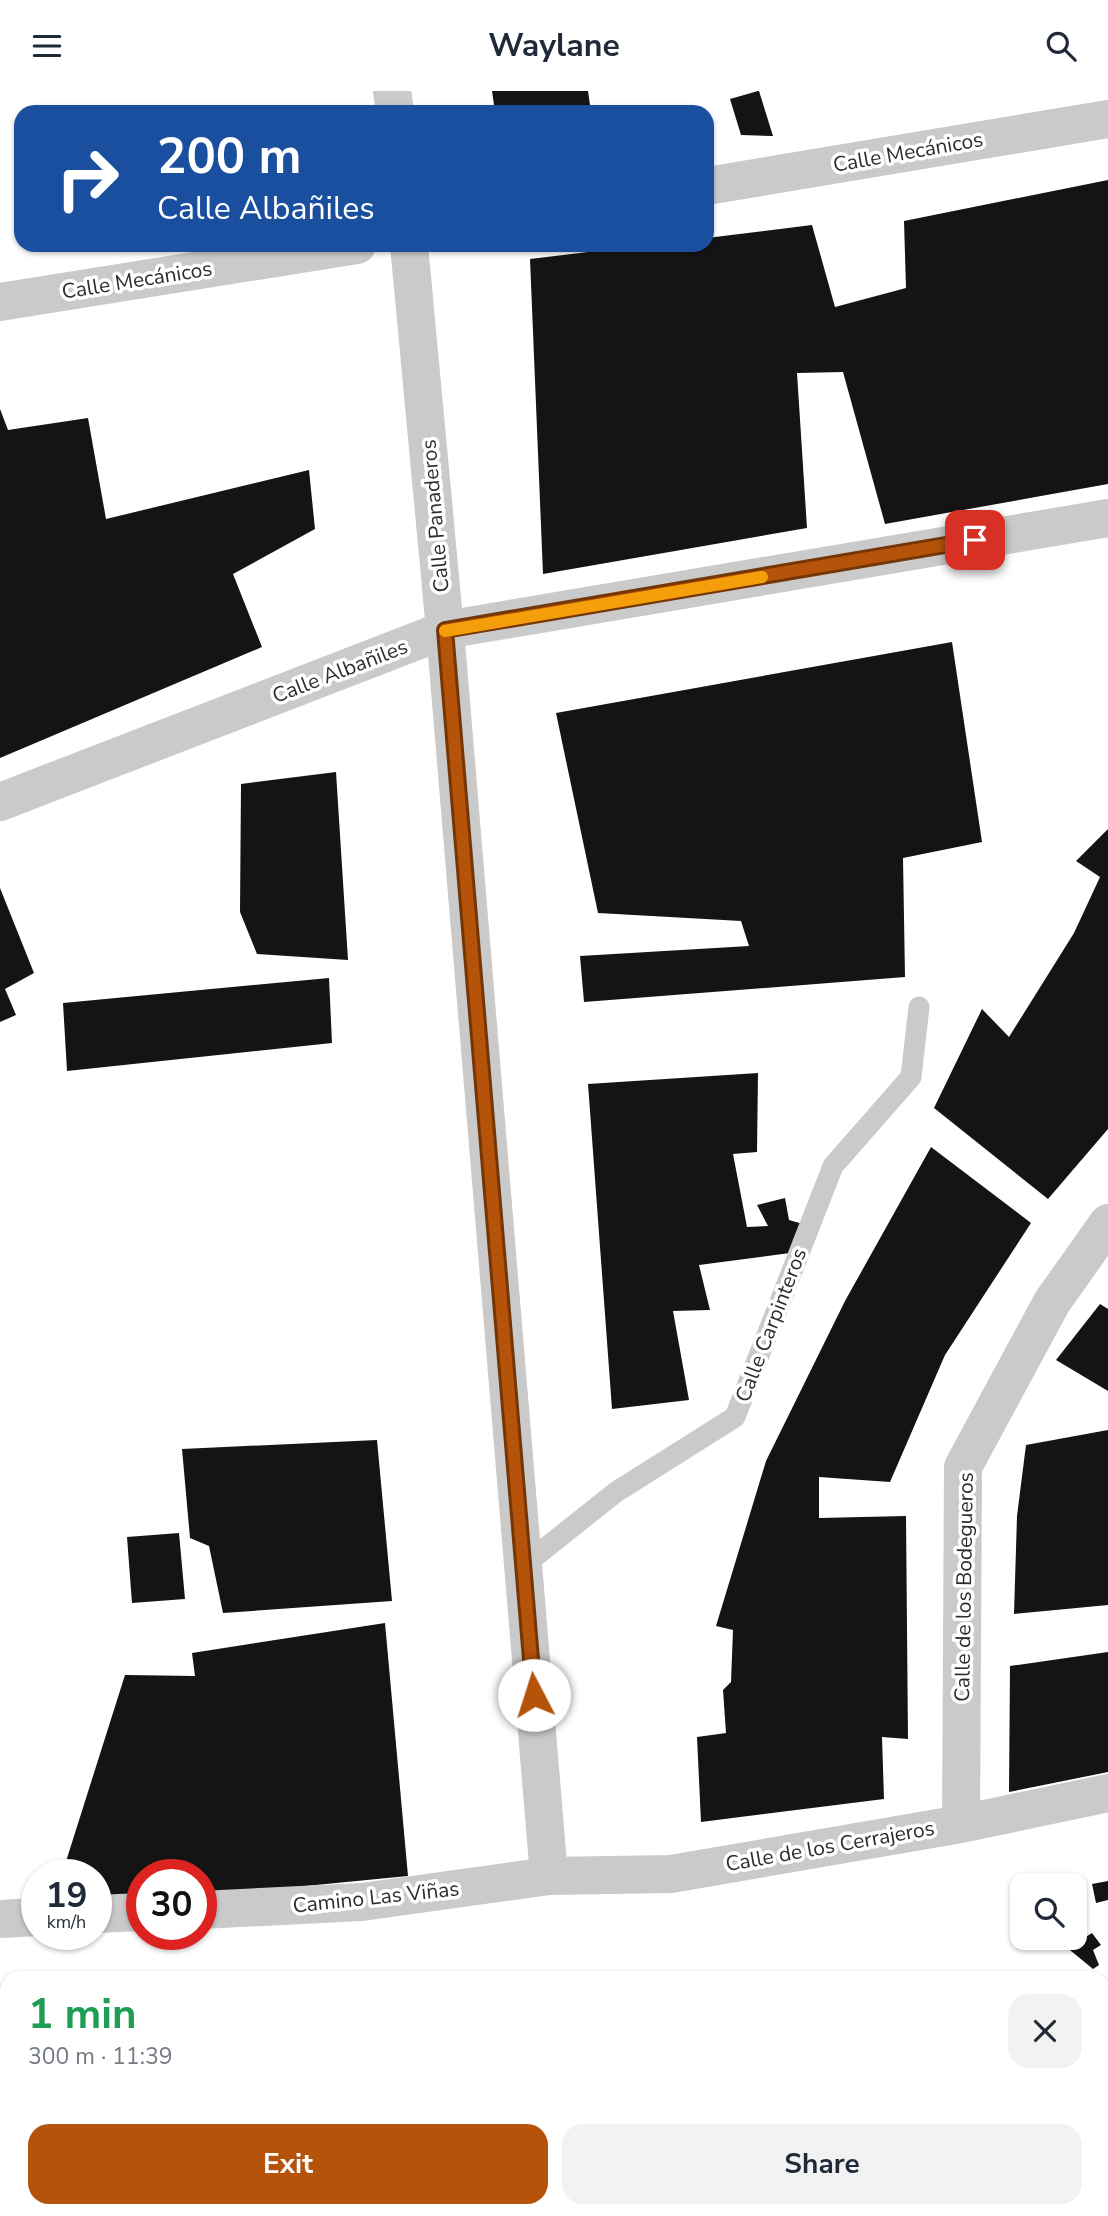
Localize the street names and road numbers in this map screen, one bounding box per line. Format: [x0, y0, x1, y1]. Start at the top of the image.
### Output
street label: Calle Mecánicos [831, 125, 985, 179]
street label: Calle Mecánicos [60, 254, 214, 306]
street label: Calle Panaderos [414, 438, 456, 594]
street label: Calle Albañiles [268, 632, 412, 710]
street label: Calle Carpinteros [729, 1244, 813, 1406]
street label: Calle de los Bodegueros [948, 1472, 980, 1702]
street label: Calle de los Cerrajeros [723, 1814, 937, 1878]
street label: Camino Las Viñas [291, 1874, 461, 1920]

